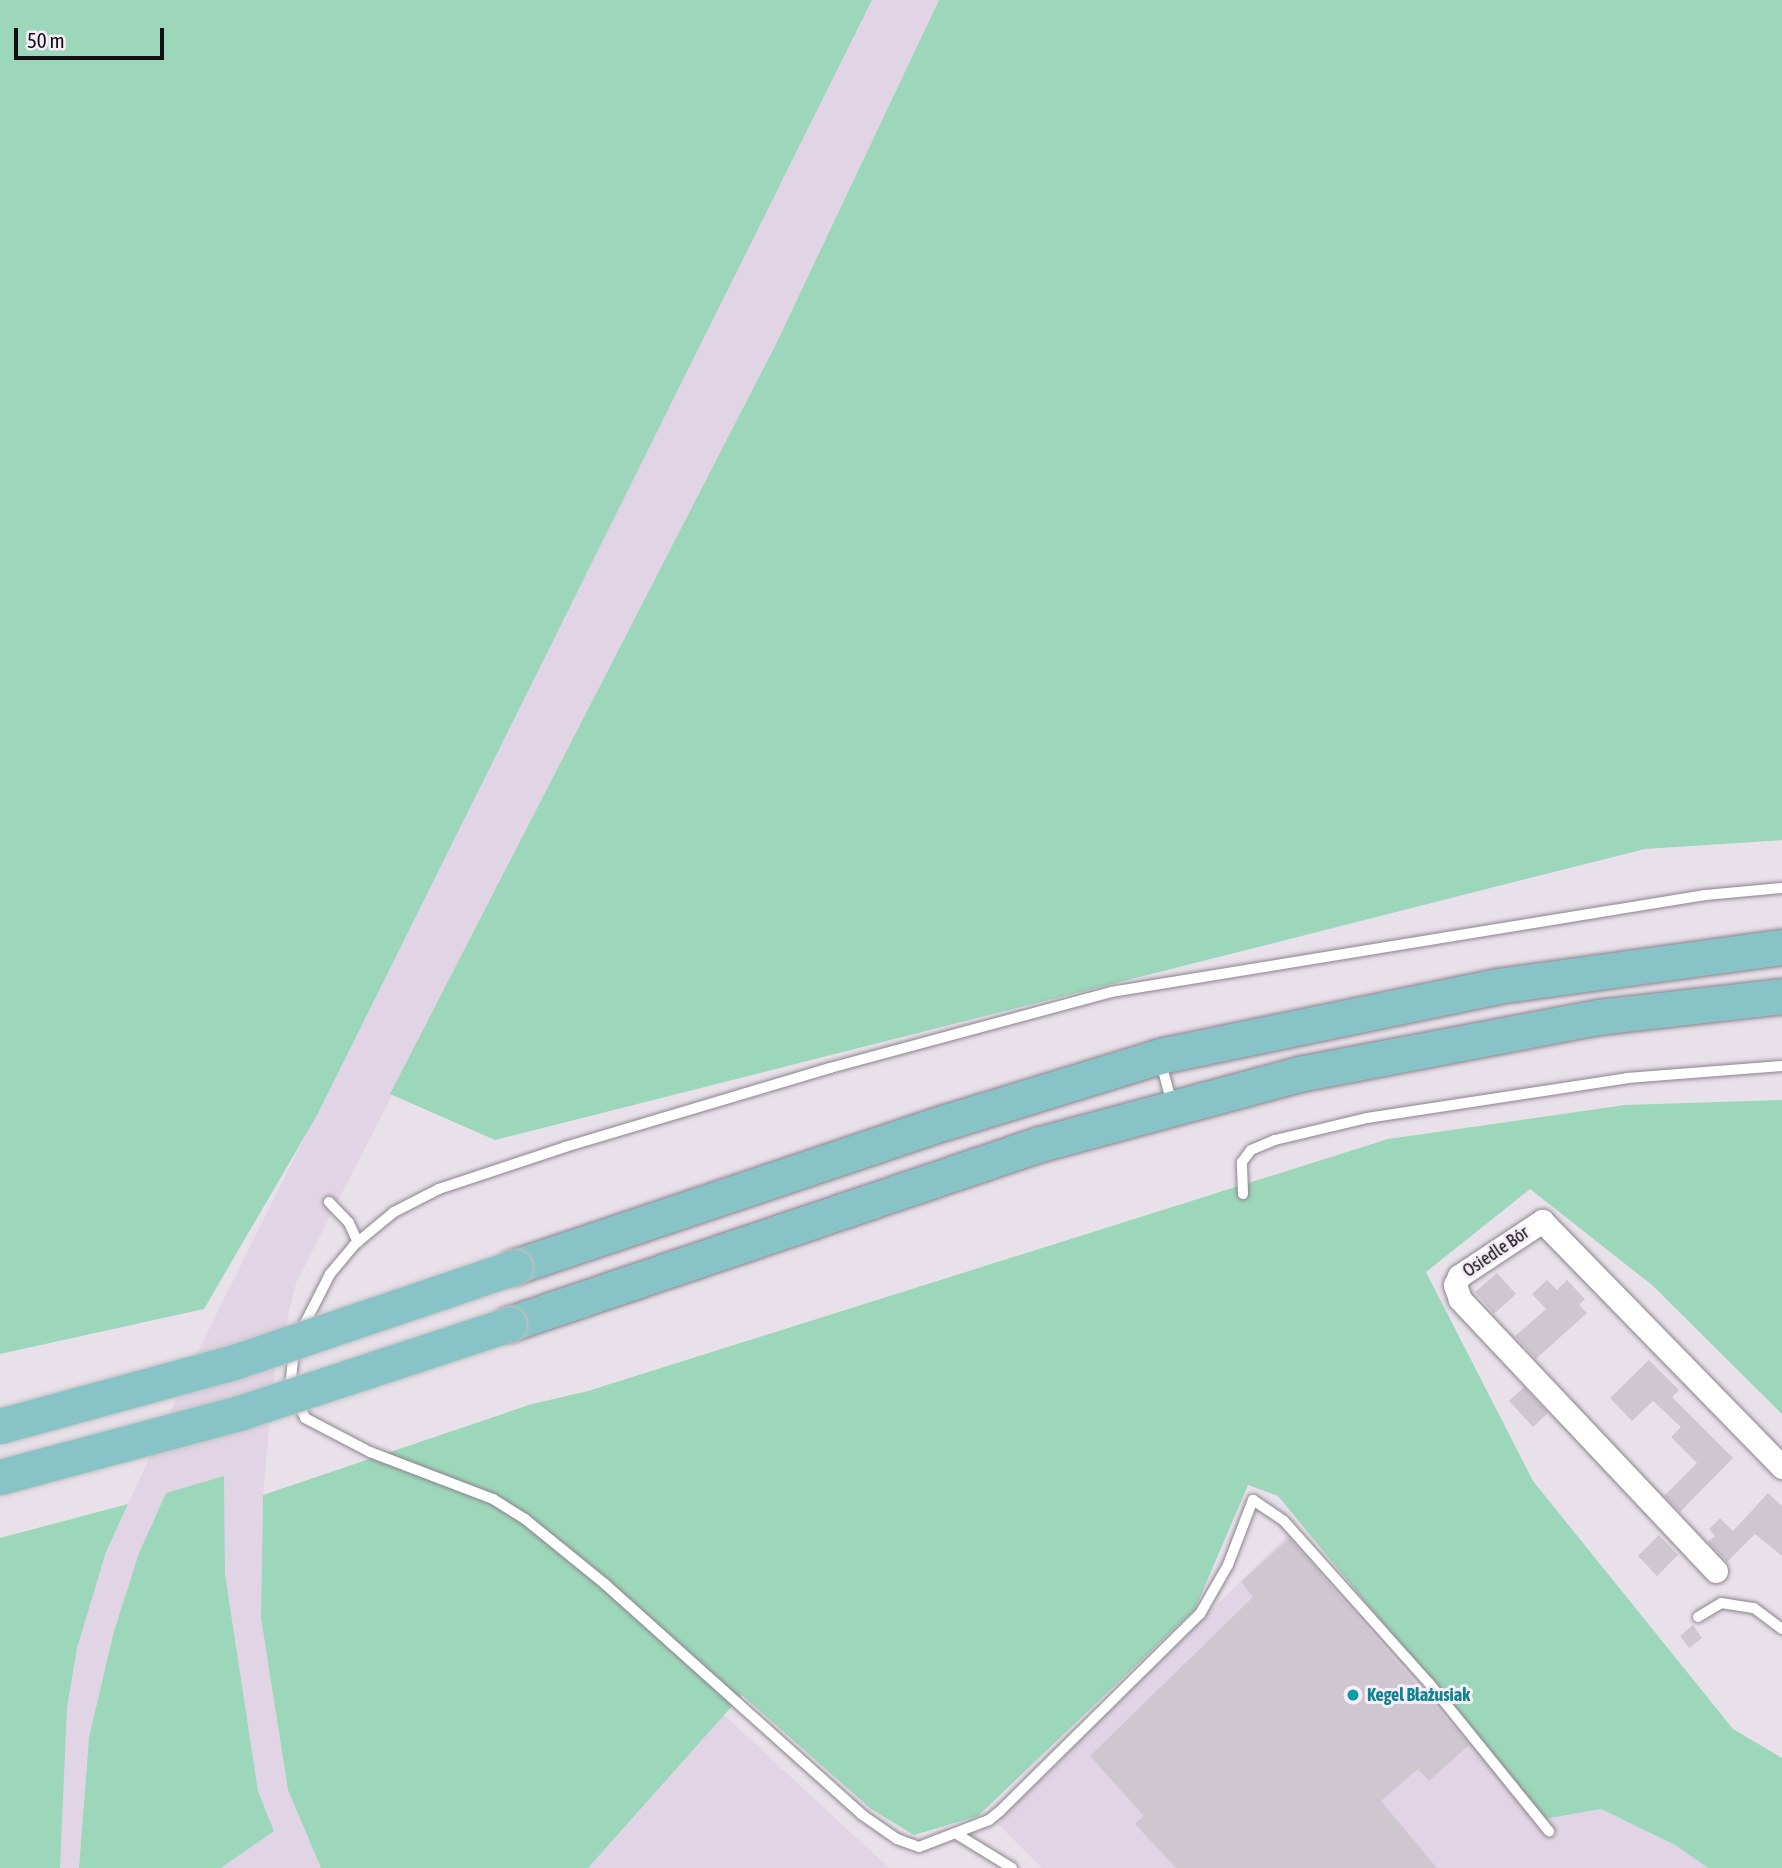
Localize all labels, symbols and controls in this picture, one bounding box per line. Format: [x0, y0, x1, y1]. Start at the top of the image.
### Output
scale bar [18, 14, 168, 58]
text: 50 m [27, 28, 65, 52]
street label: Osiedle Bór [1459, 1222, 1533, 1282]
place label: Kegel Błażusiak [1367, 1684, 1470, 1706]
marker: Kegel Błażusiak [1345, 1687, 1361, 1703]

